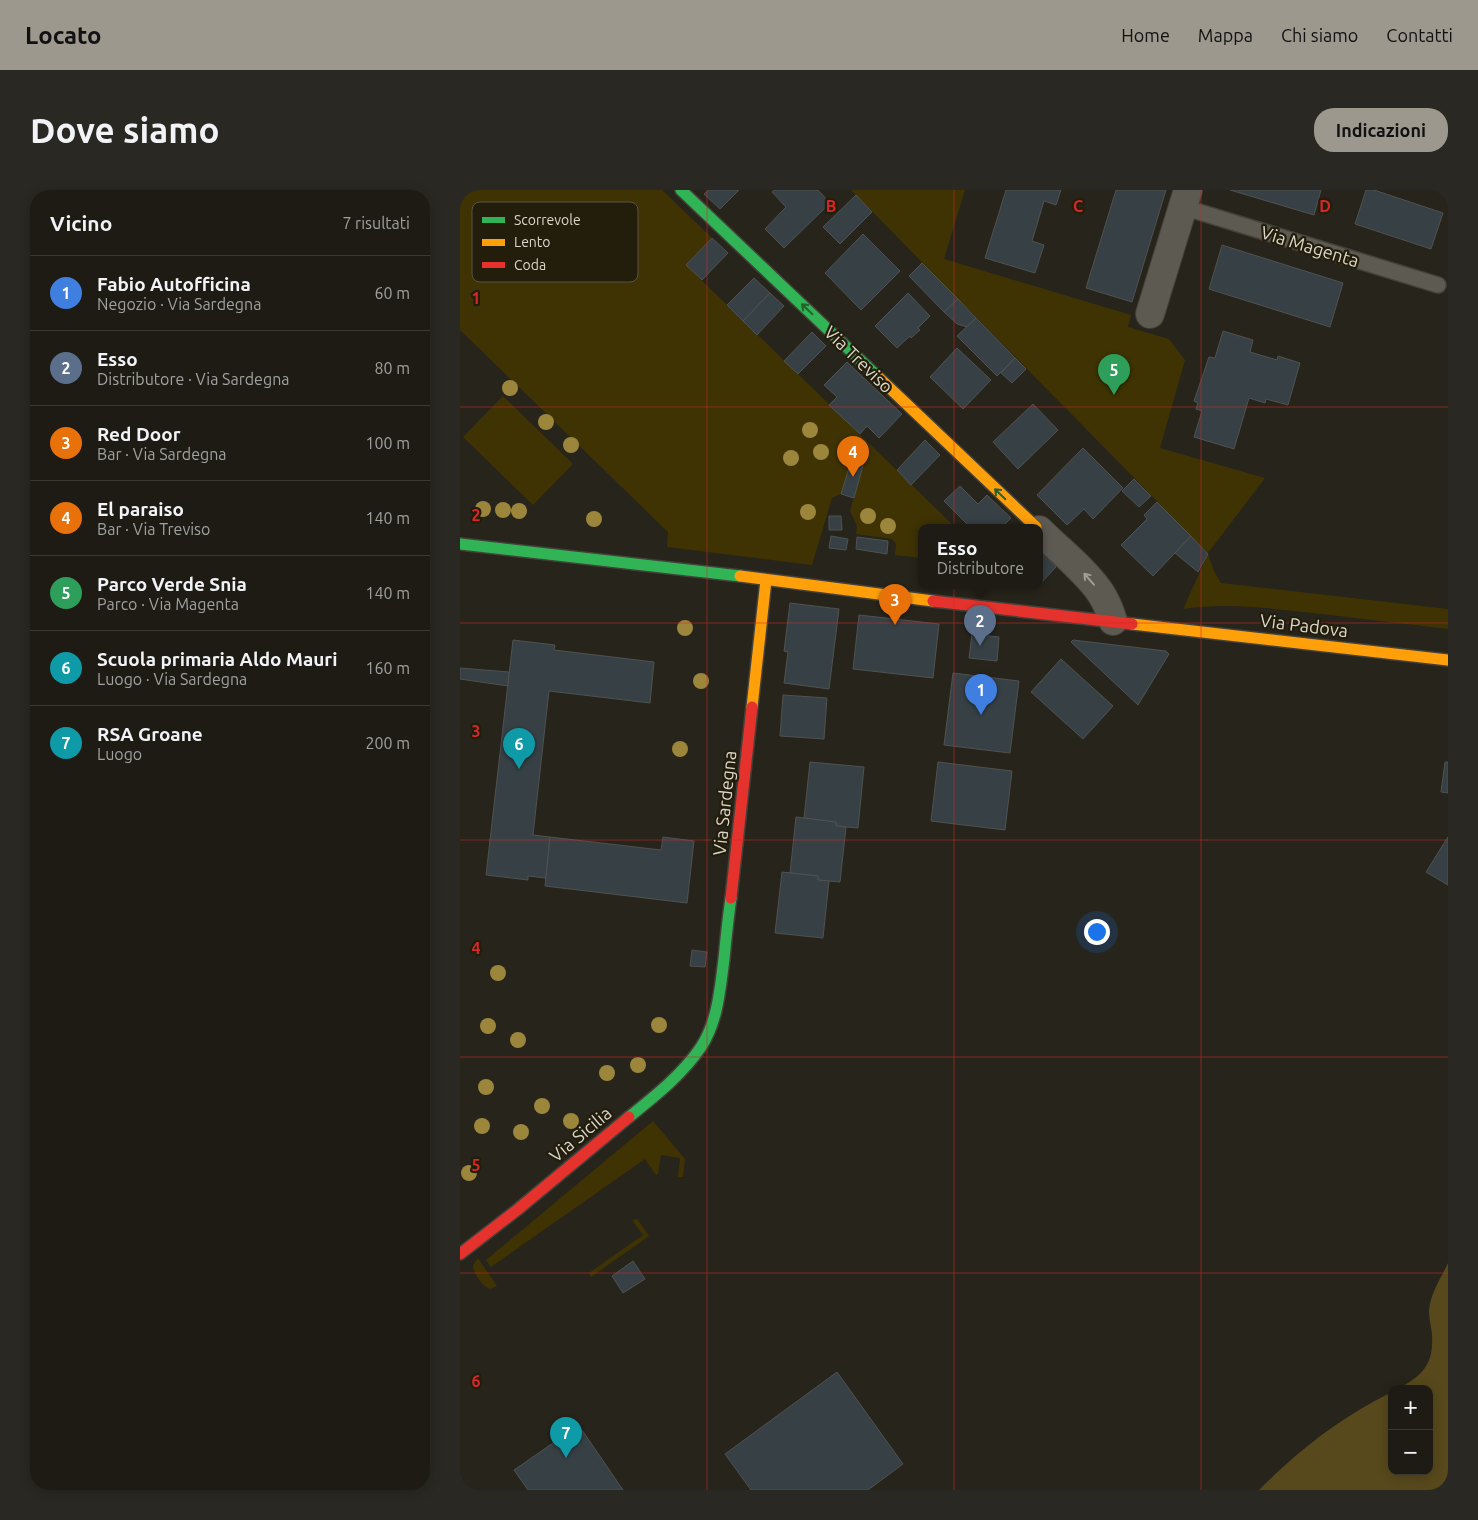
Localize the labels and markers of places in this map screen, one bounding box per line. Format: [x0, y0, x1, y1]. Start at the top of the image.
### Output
pin: 5 [1098, 354, 1130, 395]
pin: 4 [837, 436, 869, 477]
pin: 3 [879, 584, 911, 625]
pin: 2 [964, 605, 996, 646]
pin: 1 [965, 674, 997, 715]
pin: 6 [503, 728, 535, 769]
pin: 7 [550, 1417, 582, 1458]

